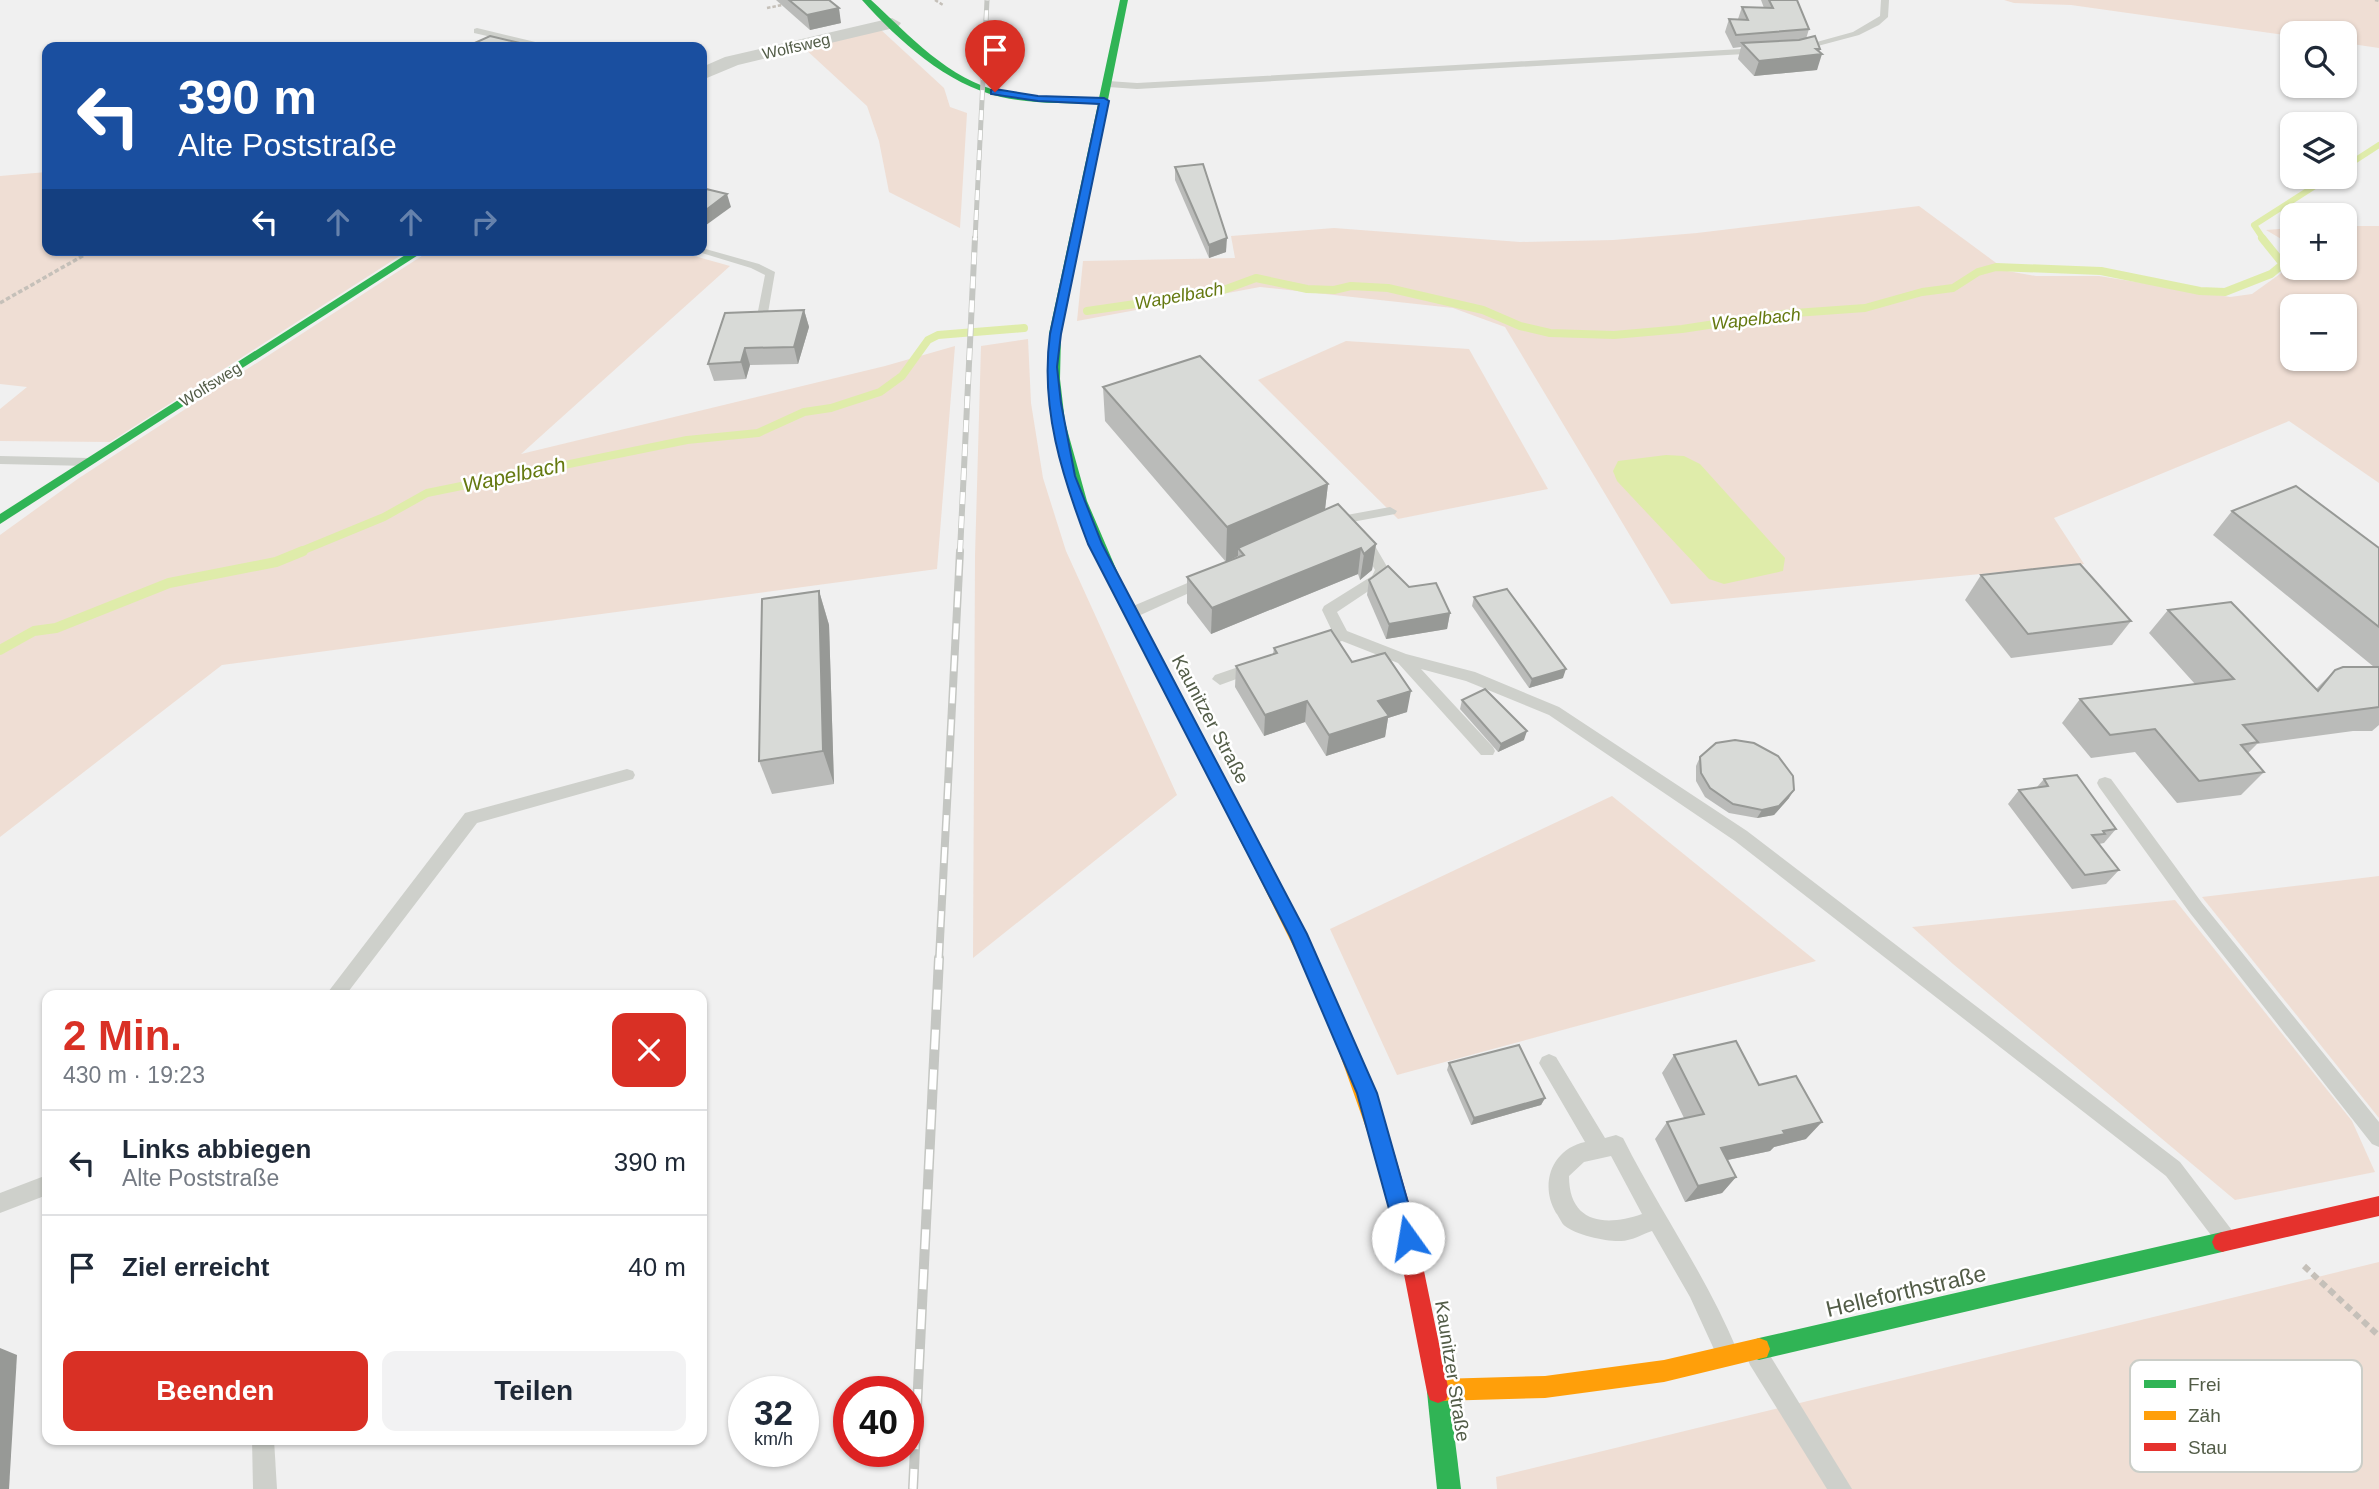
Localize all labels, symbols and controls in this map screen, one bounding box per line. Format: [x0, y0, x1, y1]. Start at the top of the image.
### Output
pin [965, 20, 1025, 92]
map controls [2280, 21, 2357, 371]
button: search [2280, 21, 2357, 98]
street label: Wolfsweg [761, 30, 832, 63]
icon: arrive [976, 31, 1014, 69]
icon: left [63, 70, 154, 161]
text: 390 m [178, 70, 317, 124]
button: layers [2280, 112, 2357, 189]
text: Alte Poststraße [178, 127, 397, 163]
icon: left [246, 203, 284, 241]
icon: ahead [319, 203, 357, 241]
icon: ahead [392, 203, 430, 241]
icon: right [465, 203, 503, 241]
button: + [2280, 203, 2357, 280]
water label: Wapelbach [1133, 278, 1225, 314]
button: − [2280, 294, 2357, 371]
water label: Wapelbach [1710, 304, 1802, 334]
street label: Wolfsweg [176, 359, 244, 410]
water label: Wapelbach [460, 452, 567, 497]
street label: Kaunitzer Straße [1168, 651, 1253, 787]
text: 2 Min. [63, 1012, 182, 1059]
button: close [612, 1013, 686, 1087]
text: 430 m · 19:23 [63, 1062, 205, 1088]
text: Links abbiegen [122, 1134, 311, 1164]
icon: left [63, 1144, 101, 1182]
text: 390 m [614, 1147, 686, 1177]
text: Alte Poststraße [122, 1165, 279, 1191]
position arrow [1371, 1201, 1445, 1275]
icon: arrive [63, 1249, 101, 1287]
text: Ziel erreicht [122, 1252, 269, 1282]
text: 40 m [628, 1252, 686, 1282]
street label: Helleforthstraße [1823, 1260, 1989, 1322]
street label: Kaunitzer Straße [1431, 1299, 1474, 1443]
button: Beenden [63, 1351, 368, 1431]
button: Teilen [382, 1351, 686, 1431]
legend [2130, 1360, 2362, 1472]
text: Frei [2188, 1374, 2221, 1395]
speed limit sign: 40 [833, 1376, 924, 1467]
text: 32 [754, 1393, 793, 1432]
text: Zäh [2188, 1405, 2221, 1426]
text: km/h [754, 1429, 793, 1449]
text: Stau [2188, 1437, 2227, 1458]

